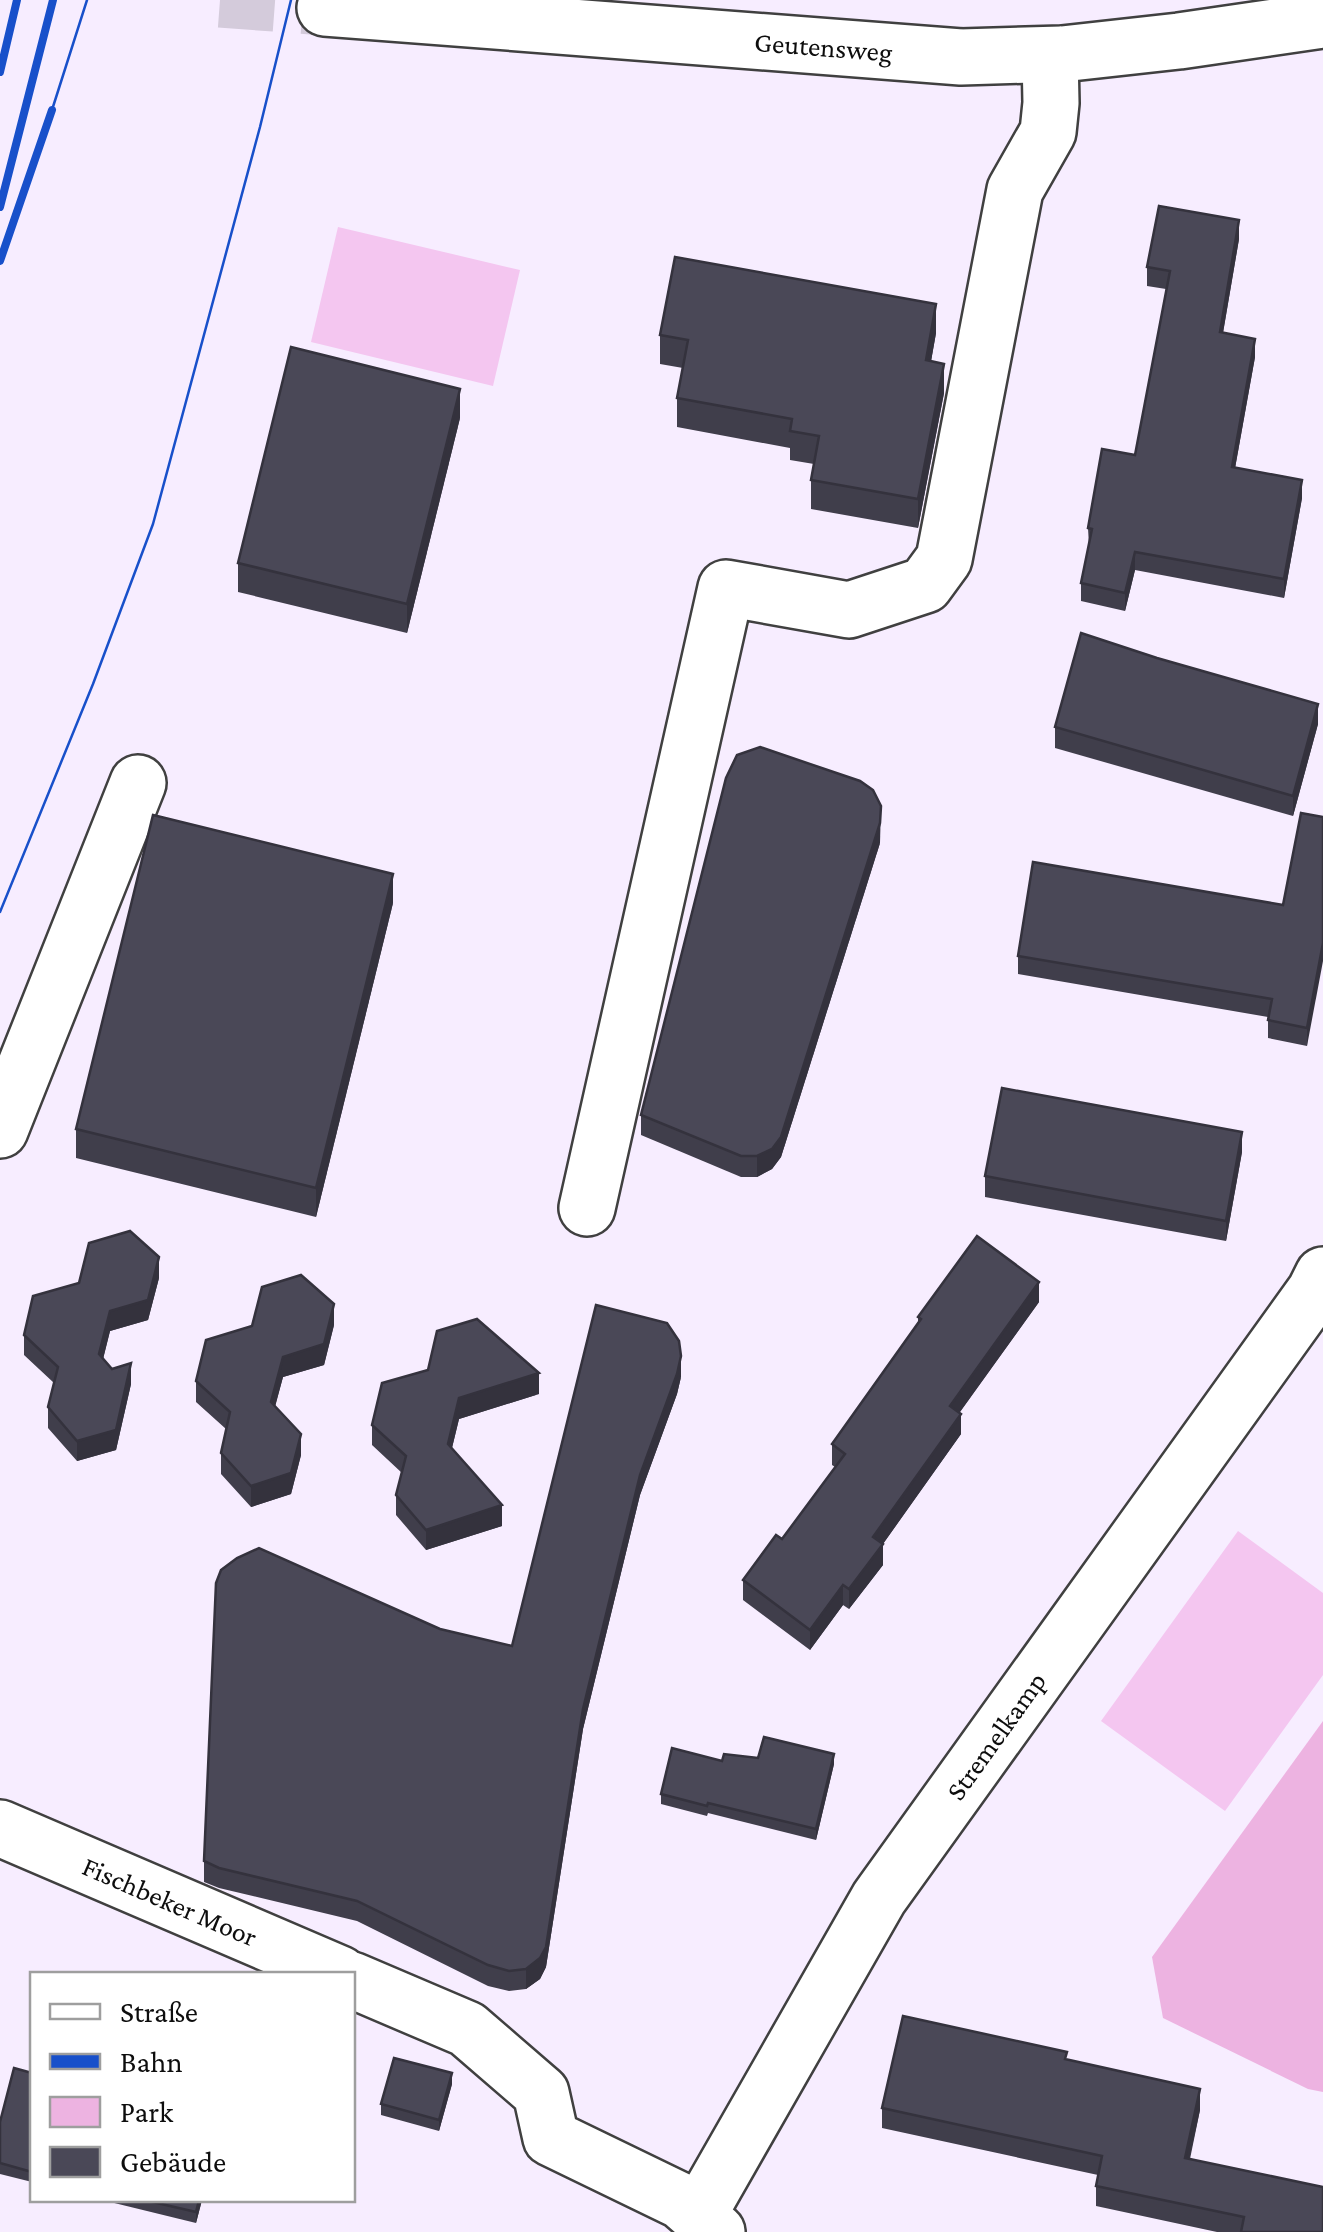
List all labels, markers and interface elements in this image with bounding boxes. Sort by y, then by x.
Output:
street label: Geutensweg [753,26,894,68]
street label: Stremelkamp [940,1666,1052,1806]
street label: Fischbeker Moor [78,1850,262,1953]
legend [30,1972,355,2202]
text: Straße [120,1995,198,2028]
text: Bahn [120,2045,183,2078]
text: Park [120,2095,174,2128]
text: Gebäude [120,2145,226,2178]

